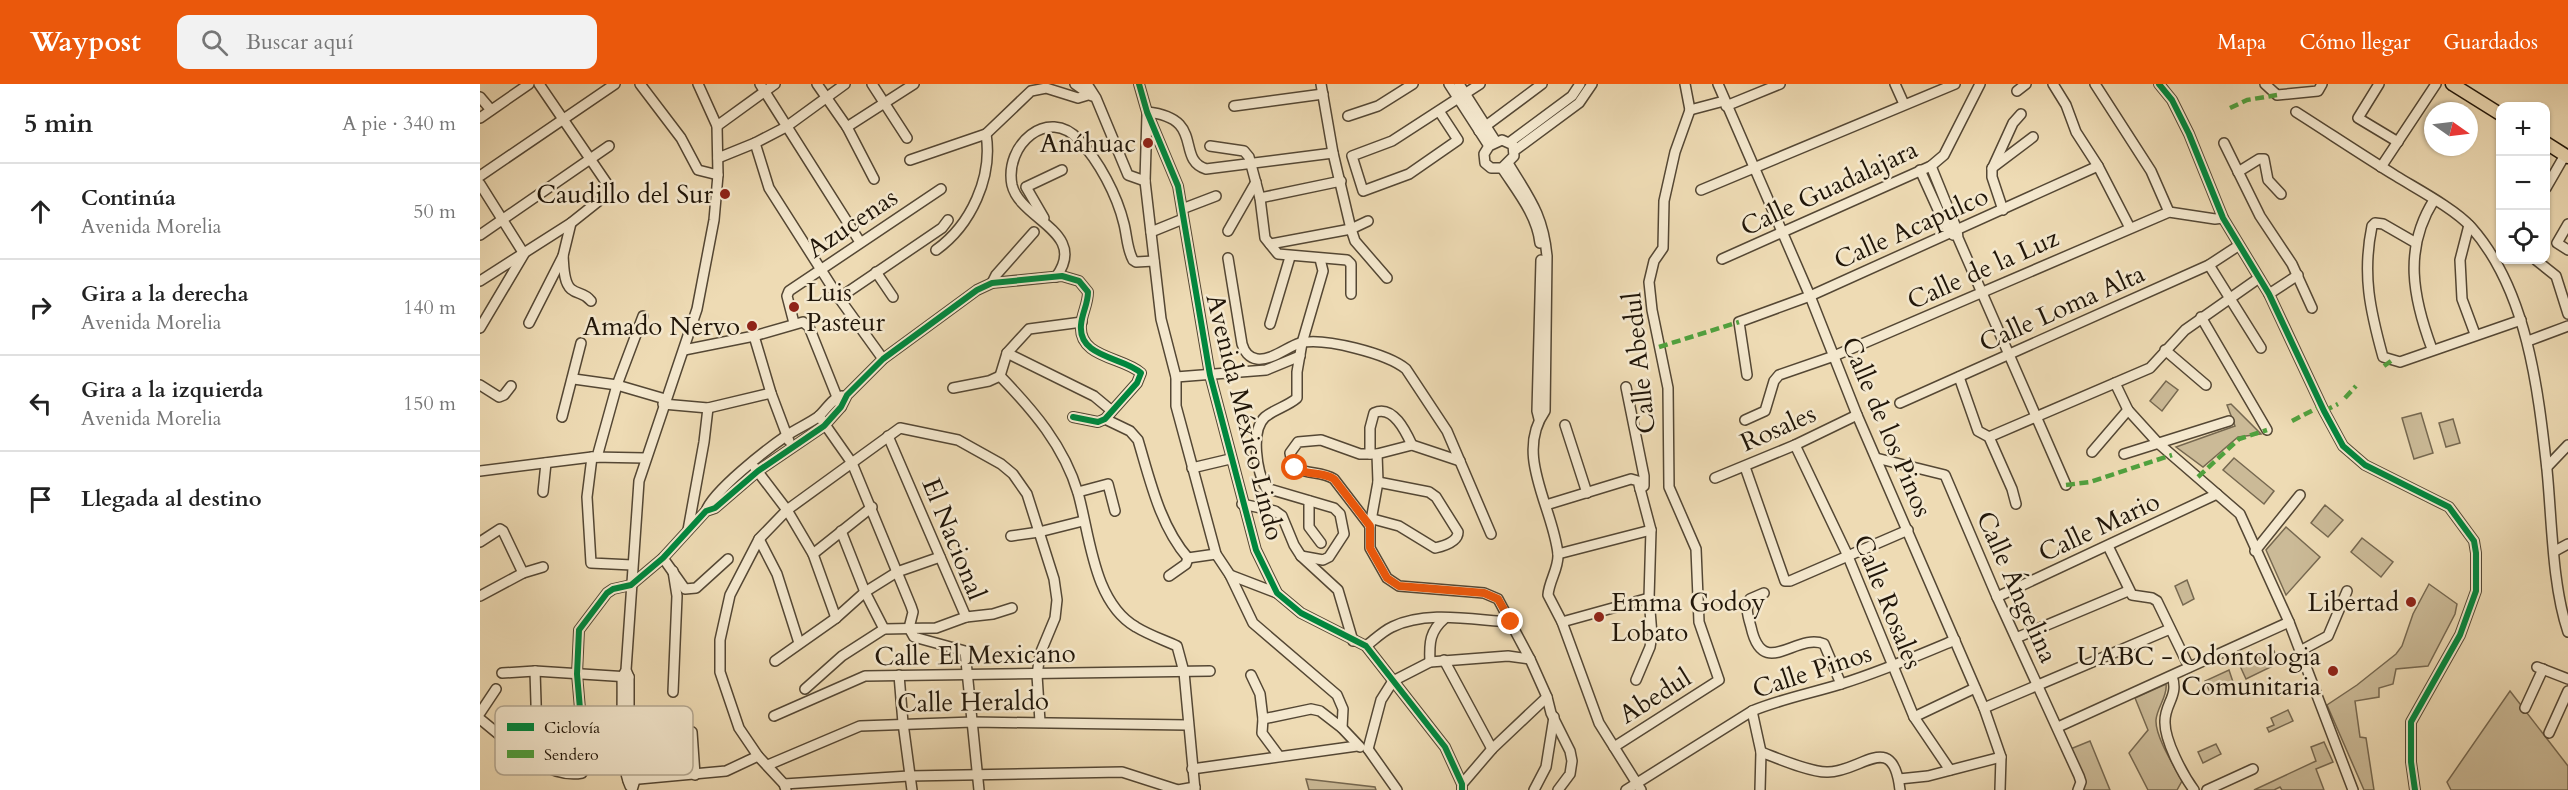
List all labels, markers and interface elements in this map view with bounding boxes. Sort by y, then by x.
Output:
search box [177,15,597,69]
text: Waypost [30,23,141,61]
icon: search [198,26,231,59]
text: Buscar aquí [246,27,353,57]
text: Mapa [2217,28,2266,57]
text: Cómo llegar [2299,28,2410,57]
text: Guardados [2443,28,2538,57]
north arrow [2424,102,2478,156]
map controls [2496,102,2550,264]
button: + [2496,102,2550,156]
text: 5 min [24,106,93,141]
text: A pie · 340 m [342,110,456,137]
place label: Anáhuac [1040,126,1136,161]
street label: Calle Guadalajara [1735,132,1923,244]
marker: Anáhuac [1141,136,1155,150]
button: − [2496,156,2550,210]
place label: Caudillo del Sur [536,177,714,212]
street label: Calle Acapulco [1828,178,1994,278]
street label: Azucenas [800,180,904,266]
text: Continúa [81,183,176,213]
marker: Caudillo del Sur [718,187,732,201]
icon: ahead [24,195,57,228]
text: 50 m [413,198,456,225]
button: locate [2496,210,2550,264]
text: Avenida Morelia [81,213,221,240]
street label: Calle de la Luz [1902,220,2065,318]
street label: Calle Loma Alta [1974,256,2150,360]
place label: Luis Pasteur [806,275,886,340]
text: Gira a la derecha [81,279,249,309]
street label: Avenida México Lindo [1197,290,1293,544]
street label: Calle Abedul [1614,290,1664,436]
icon: right [24,291,57,324]
text: 140 m [403,294,456,321]
marker: Luis Pasteur [787,300,801,314]
text: Avenida Morelia [81,309,221,336]
place label: Amado Nervo [583,309,740,344]
marker: Amado Nervo [745,319,759,333]
street label: Calle de los Pinos [1833,332,1941,522]
text: Gira a la izquierda [81,375,264,405]
icon: left [24,387,57,420]
text: 150 m [403,390,456,417]
street label: Rosales [1735,396,1821,460]
text: Avenida Morelia [81,405,221,432]
route start [1281,454,1307,480]
street label: El Nacional [914,473,995,606]
icon: arrive [24,483,57,516]
text: Llegada al destino [81,484,262,514]
street label: Calle Mario [2033,484,2165,570]
street label: Calle Ángelina [1968,506,2066,668]
street label: Calle Rosales [1845,529,1931,675]
place label: Emma Godoy Lobato [1611,585,1766,650]
place label: Libertad [2307,585,2399,620]
marker: Libertad [2404,595,2418,609]
route end [1497,608,1523,634]
marker: Emma Godoy Lobato [1592,610,1606,624]
street label: Calle Pinos [1748,635,1876,707]
street label: Calle El Mexicano [874,636,1076,674]
place label: UABC - Odontologia Comunitaria [2077,639,2321,704]
street label: Abedul [1612,660,1698,732]
marker: UABC - Odontologia Comunitaria [2326,664,2340,678]
street label: Calle Heraldo [897,683,1049,721]
legend [495,706,693,775]
text: Ciclovía [544,717,600,739]
text: Sendero [544,744,599,766]

